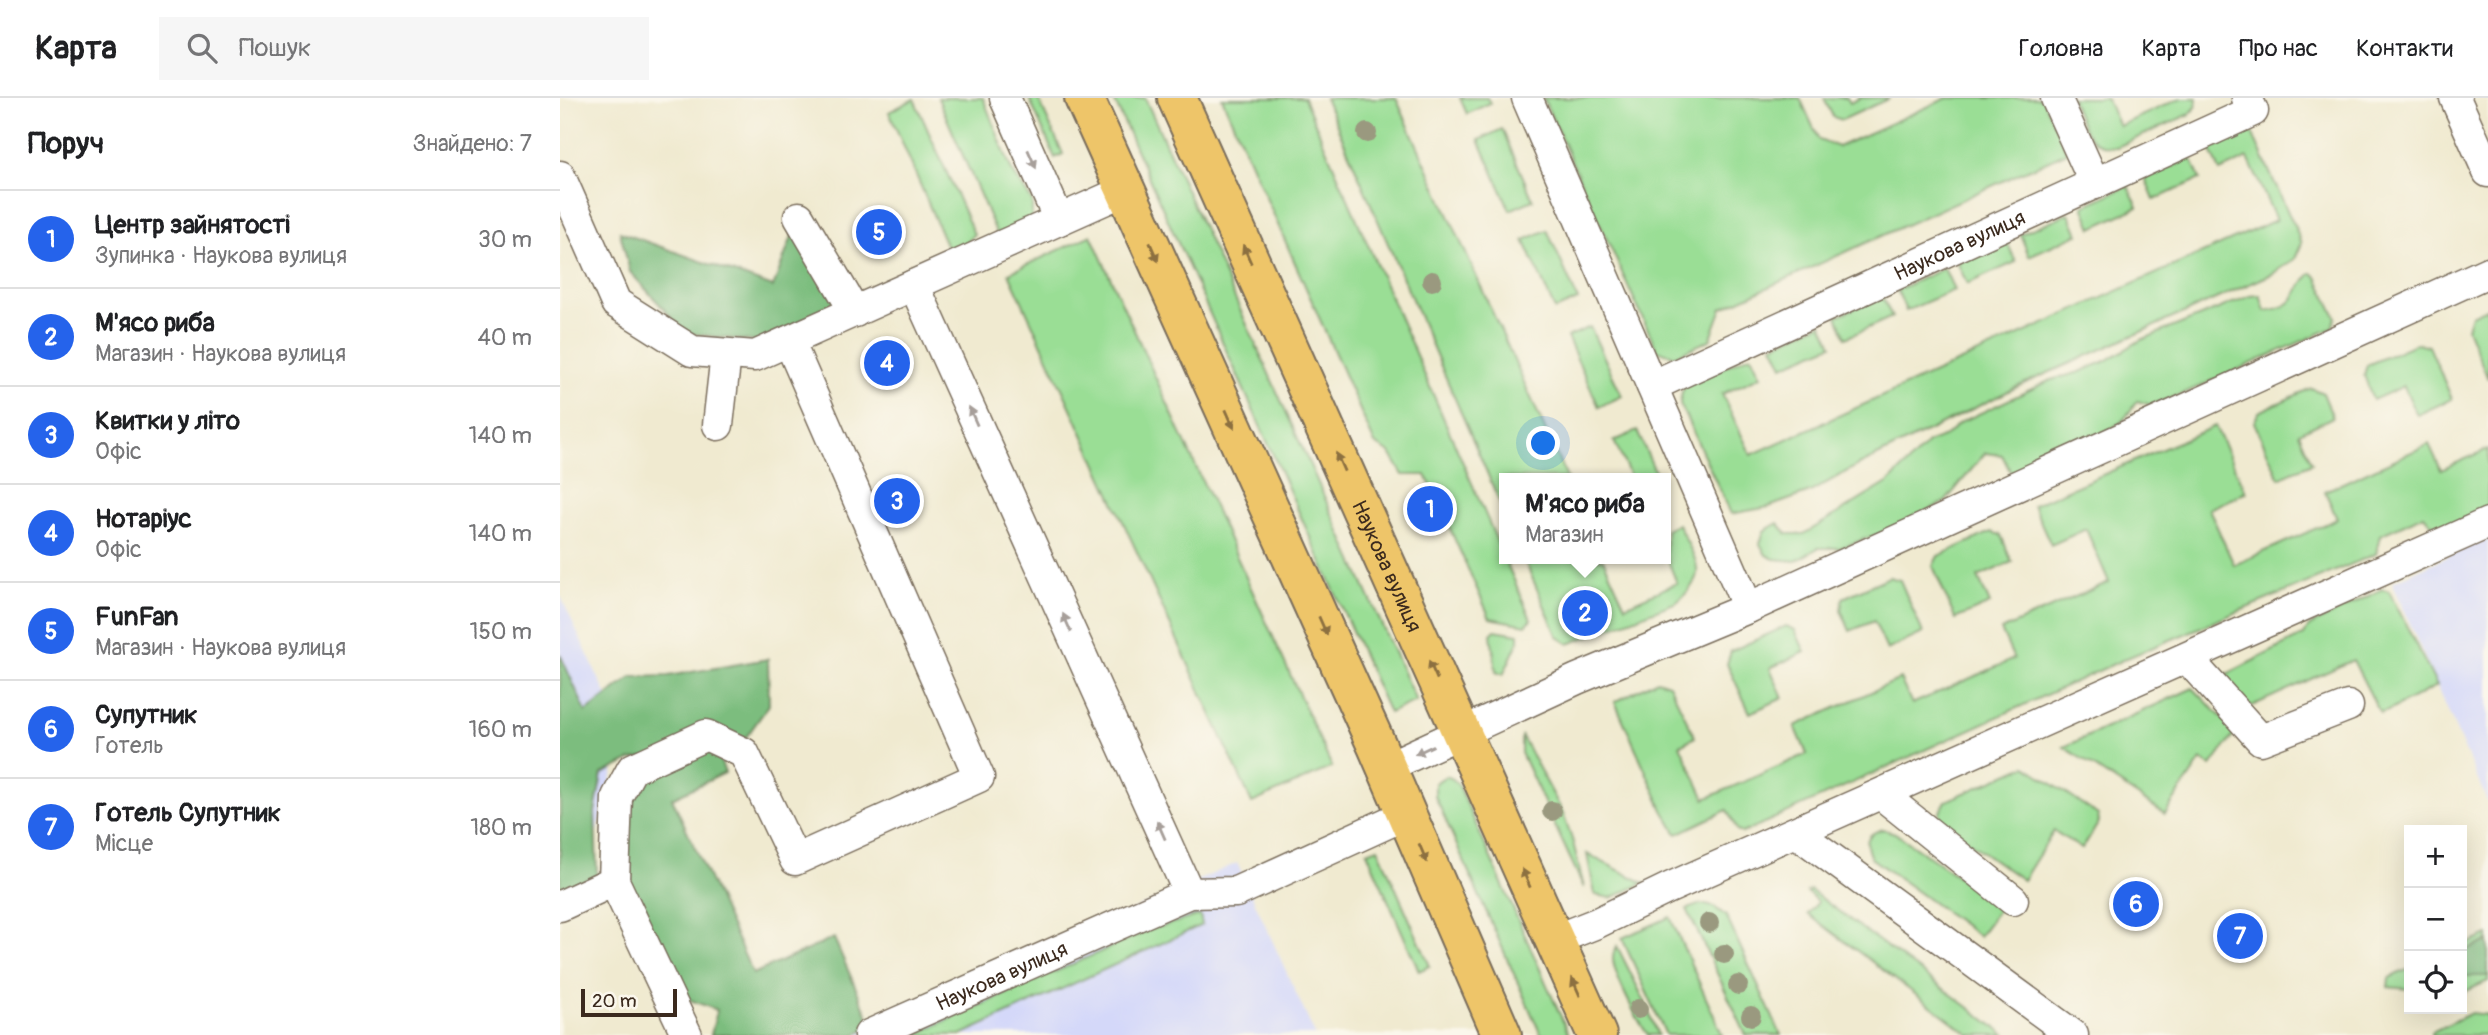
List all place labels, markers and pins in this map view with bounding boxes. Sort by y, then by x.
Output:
pin: 5 [856,206,902,258]
pin: 4 [864,337,910,389]
pin: 3 [874,475,920,527]
pin: 1 [1407,483,1453,535]
pin: 2 [1562,587,1608,639]
pin: 6 [2113,878,2159,930]
pin: 7 [2217,910,2263,962]

